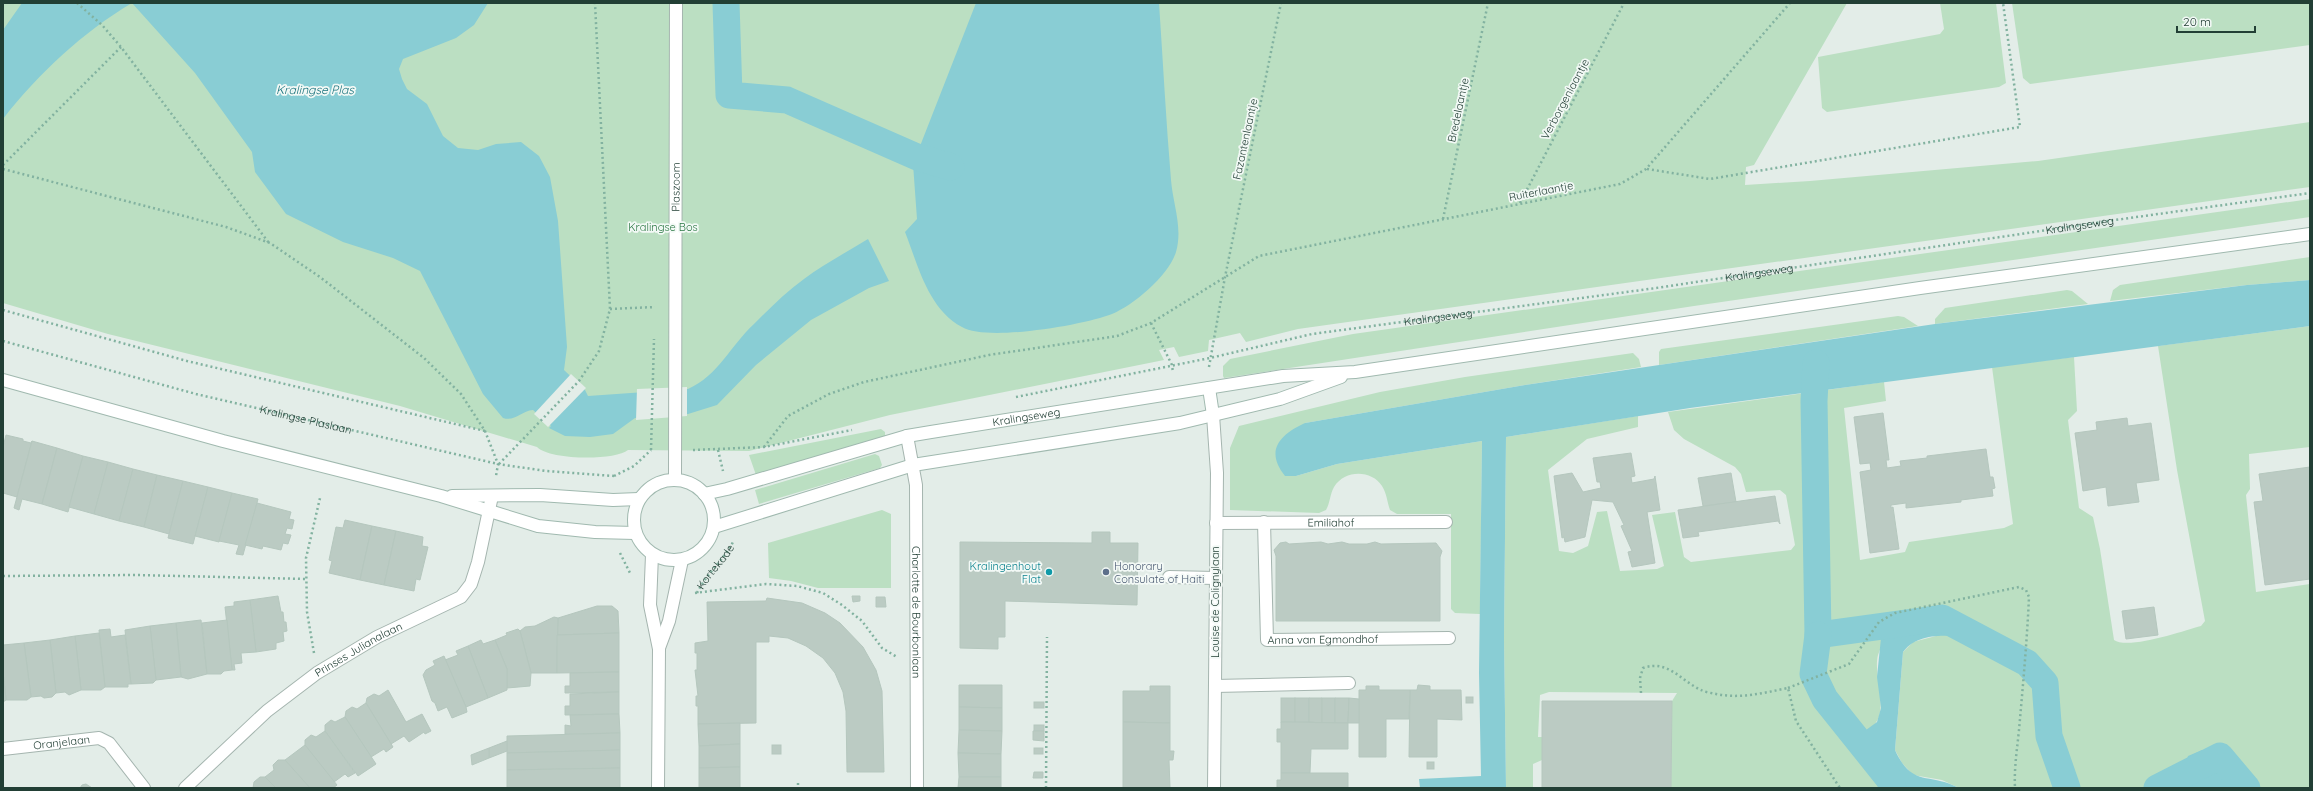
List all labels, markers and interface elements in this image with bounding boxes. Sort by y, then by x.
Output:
scale bar [2177,8,2255,34]
text: 20 m [2183,14,2211,29]
street label: Verborgenlaantje [1538,56,1592,142]
street label: Bredelaantje [1444,77,1472,143]
water label: Kralingse Plas [276,82,355,97]
street label: Fazantenlaantje [1230,97,1260,181]
street label: Plaszoom [669,162,683,212]
street label: Ruiterlaantje [1508,178,1574,204]
street label: Kralingseweg [2045,213,2115,237]
park label: Kralingse Bos [628,220,698,234]
street label: Kralingseweg [1724,261,1794,285]
street label: Kralingseweg [1403,306,1473,329]
street label: Kralingse Plaslaan [259,402,353,437]
street label: Kralingseweg [991,405,1061,429]
street label: Emiliahof [1307,515,1355,530]
street label: Kortekade [693,542,737,592]
street label: Charlotte de Bourbonlaan [909,546,924,678]
street label: Louise de Colignylaan [1208,546,1222,658]
place label: Kralingenhout Flat [970,559,1041,586]
place label: Honorary Consulate of Haiti [1114,559,1204,586]
marker: Kralingenhout Flat [1044,567,1054,577]
marker: Honorary Consulate of Haiti [1101,567,1111,577]
street label: Prinses Julianalaan [312,619,404,680]
street label: Anna van Egmondhof [1267,632,1379,647]
street label: Oranjelaan [32,732,91,752]

